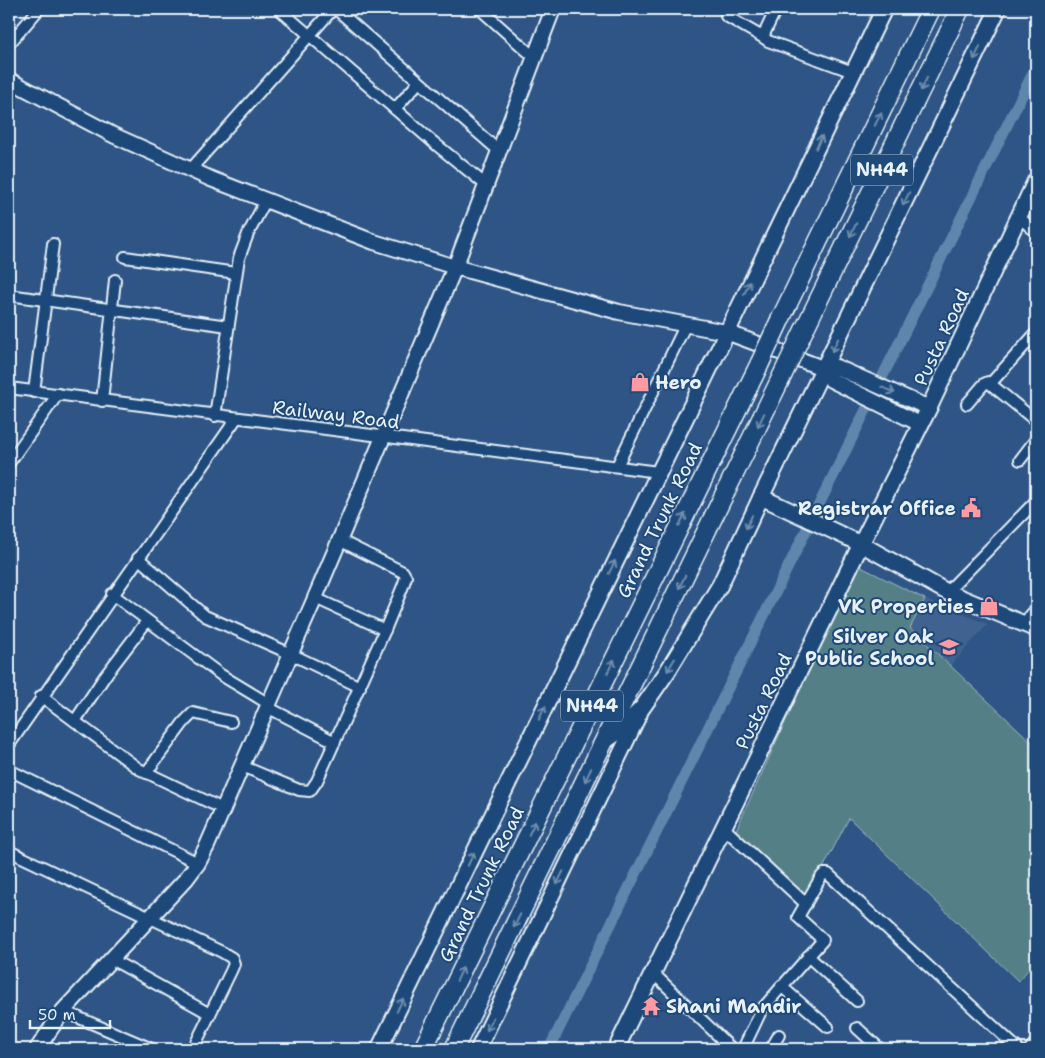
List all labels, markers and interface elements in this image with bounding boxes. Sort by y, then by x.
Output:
one-way arrow [972,45,982,60]
one-way arrow [919,76,928,91]
one-way arrow [873,112,883,127]
one-way arrow [815,135,824,150]
road number: NH44 [851,154,913,186]
one-way arrow [901,191,910,206]
one-way arrow [848,222,857,237]
one-way arrow [743,281,753,296]
street label: Pusta Road [908,285,975,390]
one-way arrow [830,337,839,352]
place label: Hero [655,370,702,395]
shop icon: Hero [629,371,651,393]
one-way arrow [880,386,895,396]
street label: Railway Road [271,394,401,435]
one-way arrow [756,412,766,427]
street label: Grand Trunk Road [611,438,708,602]
place label: Registrar Office [798,496,956,521]
public building icon: Registrar Office [960,497,982,519]
one-way arrow [677,513,687,528]
one-way arrow [744,514,753,529]
one-way arrow [607,559,617,574]
one-way arrow [677,574,687,589]
place label: VK Properties [838,594,974,619]
shop icon: VK Properties [978,595,1000,617]
place label: Silver Oak Public School [805,624,934,671]
school or university icon: Silver Oak Public School [938,636,960,658]
street label: Pusta Road [729,649,798,754]
one-way arrow [666,657,676,671]
one-way arrow [606,659,616,674]
road number: NH44 [561,690,623,721]
one-way arrow [537,706,547,721]
one-way arrow [583,767,592,782]
street label: Grand Trunk Road [433,802,530,966]
one-way arrow [528,821,537,836]
one-way arrow [467,852,476,867]
one-way arrow [555,870,565,885]
one-way arrow [512,913,521,928]
one-way arrow [456,967,465,982]
place label: Shani Mandir [666,994,801,1019]
temple icon: Shani Mandir [640,995,662,1017]
scale bar [30,998,110,1030]
one-way arrow [396,998,405,1013]
text: 50 m [38,1005,76,1025]
one-way arrow [485,1017,495,1032]

